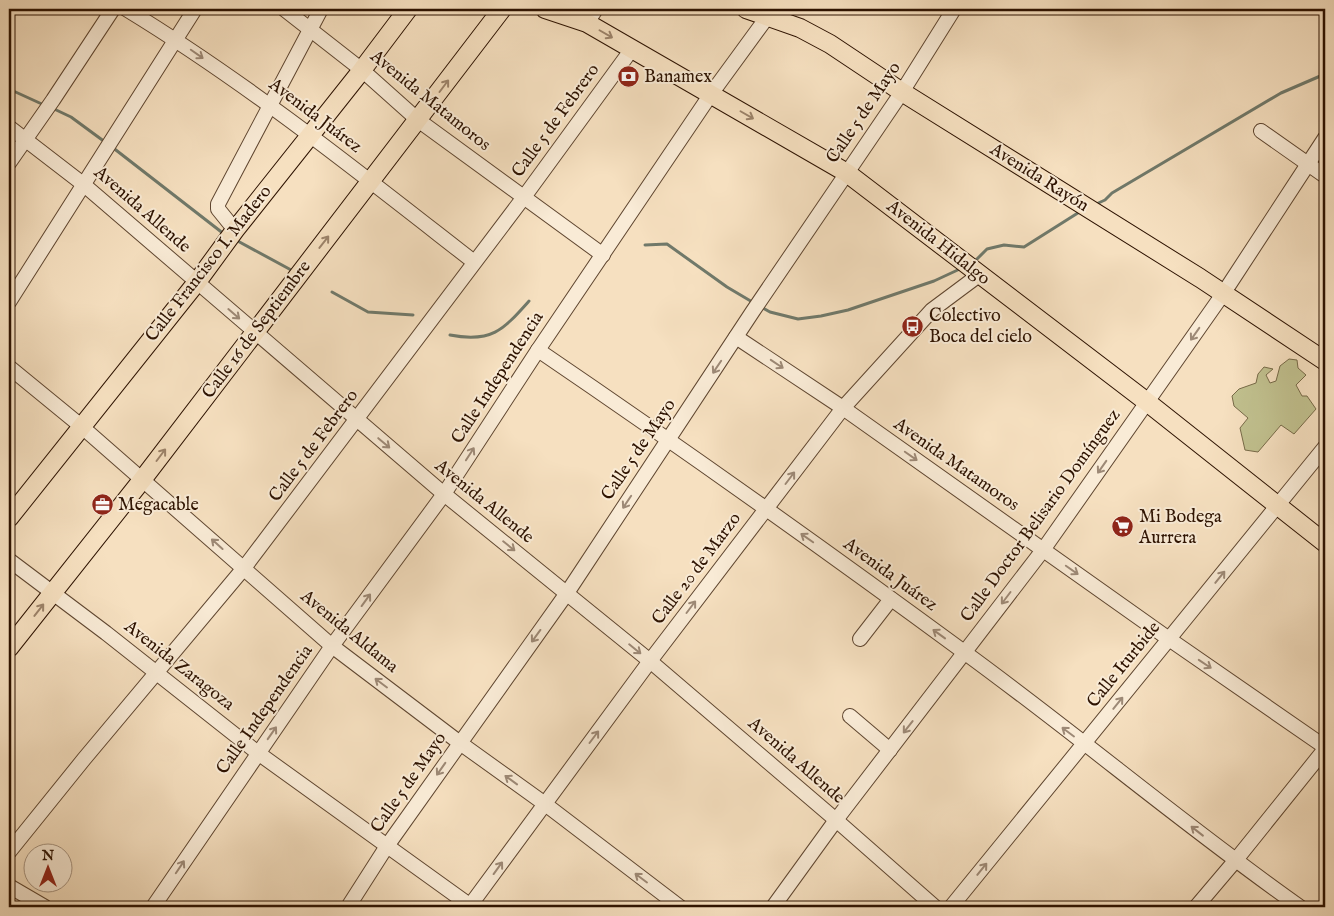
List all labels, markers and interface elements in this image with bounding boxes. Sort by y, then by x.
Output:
one-way arrow [598,30,613,40]
street label: Avenida Matamoros [364,45,495,157]
one-way arrow [189,49,203,59]
street label: Calle 5 de Mayo [822,58,907,168]
street label: Calle 5 de Febrero [507,59,605,182]
bank icon: Banamex [616,65,640,89]
place label: Banamex [644,66,712,89]
street label: Avenida Juárez [263,73,366,159]
one-way arrow [439,79,449,93]
one-way arrow [739,111,754,121]
street label: Avenida Rayón [984,138,1093,218]
street label: Avenida Allende [88,161,195,258]
street label: Calle Francisco I. Madero [141,181,277,347]
street label: Avenida Hidalgo [881,195,995,291]
one-way arrow [318,236,329,249]
street label: Calle 16 de Septiembre [197,256,317,404]
place label: Colectivo Boca del cielo [929,305,1032,349]
street label: Calle Independencia [447,307,549,449]
one-way arrow [227,308,240,319]
bus stop icon: Colectivo Boca del cielo [901,314,925,338]
one-way arrow [1190,326,1200,340]
one-way arrow [712,359,722,373]
one-way arrow [770,359,784,369]
street label: Calle 5 de Febrero [264,385,364,507]
street label: Calle 5 de Mayo [597,395,682,505]
street label: Calle Doctor Belisario Domínguez [956,405,1126,627]
street label: Avenida Matamoros [888,412,1023,517]
one-way arrow [377,437,390,448]
one-way arrow [466,447,476,461]
one-way arrow [156,449,167,462]
one-way arrow [904,451,918,461]
street label: Avenida Allende [429,454,538,549]
one-way arrow [1097,460,1107,474]
one-way arrow [785,471,795,485]
office icon: Megacable [90,493,114,517]
place label: Megacable [118,494,199,517]
one-way arrow [622,495,632,509]
place label: Mi Bodega Aurrera [1138,506,1222,550]
street label: Calle 20 de Marzo [647,508,747,630]
supermarket icon: Mi Bodega Aurrera [1111,515,1135,539]
one-way arrow [800,533,814,543]
street label: Avenida Juárez [838,533,942,617]
one-way arrow [211,538,224,550]
one-way arrow [502,541,515,552]
one-way arrow [1065,565,1079,575]
one-way arrow [1215,570,1226,583]
street label: Avenida Aldama [294,585,403,679]
one-way arrow [1001,591,1011,605]
one-way arrow [361,593,371,607]
one-way arrow [686,601,697,614]
one-way arrow [33,604,44,617]
street label: Avenida Zaragoza [118,615,239,716]
street label: Calle Iturbide [1082,617,1166,713]
one-way arrow [531,629,541,643]
one-way arrow [932,629,946,639]
street label: Calle Independencia [212,640,318,779]
one-way arrow [628,643,641,654]
one-way arrow [1198,659,1212,669]
one-way arrow [374,678,388,688]
one-way arrow [1112,696,1123,709]
street label: Avenida Allende [742,712,849,809]
one-way arrow [902,720,913,733]
one-way arrow [267,726,277,740]
one-way arrow [1062,726,1075,737]
street label: Calle 5 de Mayo [366,728,452,838]
one-way arrow [589,730,599,744]
one-way arrow [436,762,446,776]
one-way arrow [505,775,519,785]
one-way arrow [1190,826,1203,837]
north arrow [22,844,72,894]
text: N [41,847,54,865]
one-way arrow [175,860,185,874]
one-way arrow [493,861,503,875]
one-way arrow [976,863,987,876]
one-way arrow [635,872,648,883]

